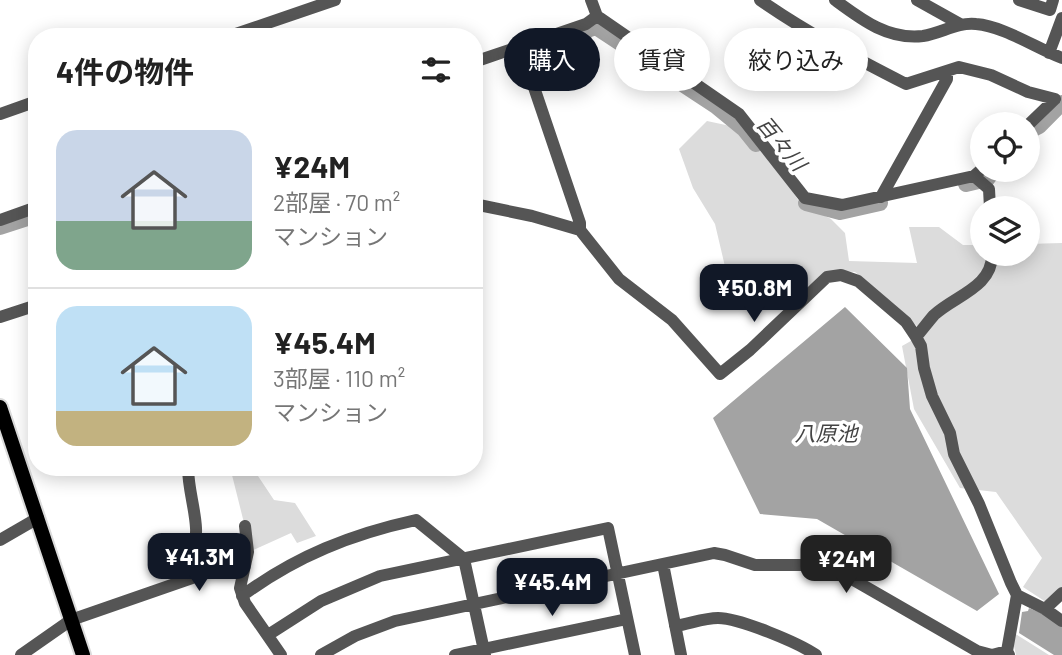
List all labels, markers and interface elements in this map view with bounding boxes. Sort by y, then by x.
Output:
chip: 購入 [504,28,600,91]
chip: 賃貸 [614,28,710,91]
chip: 絞り込み [724,28,868,91]
icon: filters [417,51,455,89]
text: 4件の物件 [56,53,194,89]
water label: 百々川 [752,111,813,177]
map controls [970,112,1040,266]
button: locate [970,112,1040,182]
text: ¥24M [273,148,350,184]
icon: home [112,158,196,242]
text: 2部屋 · 70 m² [273,188,400,216]
button: layers [970,196,1040,266]
text: マンション [273,222,388,250]
pin: ¥50.8M [697,264,811,324]
text: ¥50.8M [716,273,792,301]
text: ¥45.4M [273,324,376,360]
icon: home [112,334,196,418]
text: 3部屋 · 110 m² [273,364,405,392]
text: マンション [273,398,388,426]
water label: 八原池 [795,420,859,445]
pin: ¥41.3M [142,534,256,593]
pin: ¥24M [805,536,887,595]
text: ¥41.3M [164,542,234,570]
text: ¥24M [816,544,876,572]
pin: ¥45.4M [495,558,609,618]
text: ¥45.4M [513,567,591,595]

